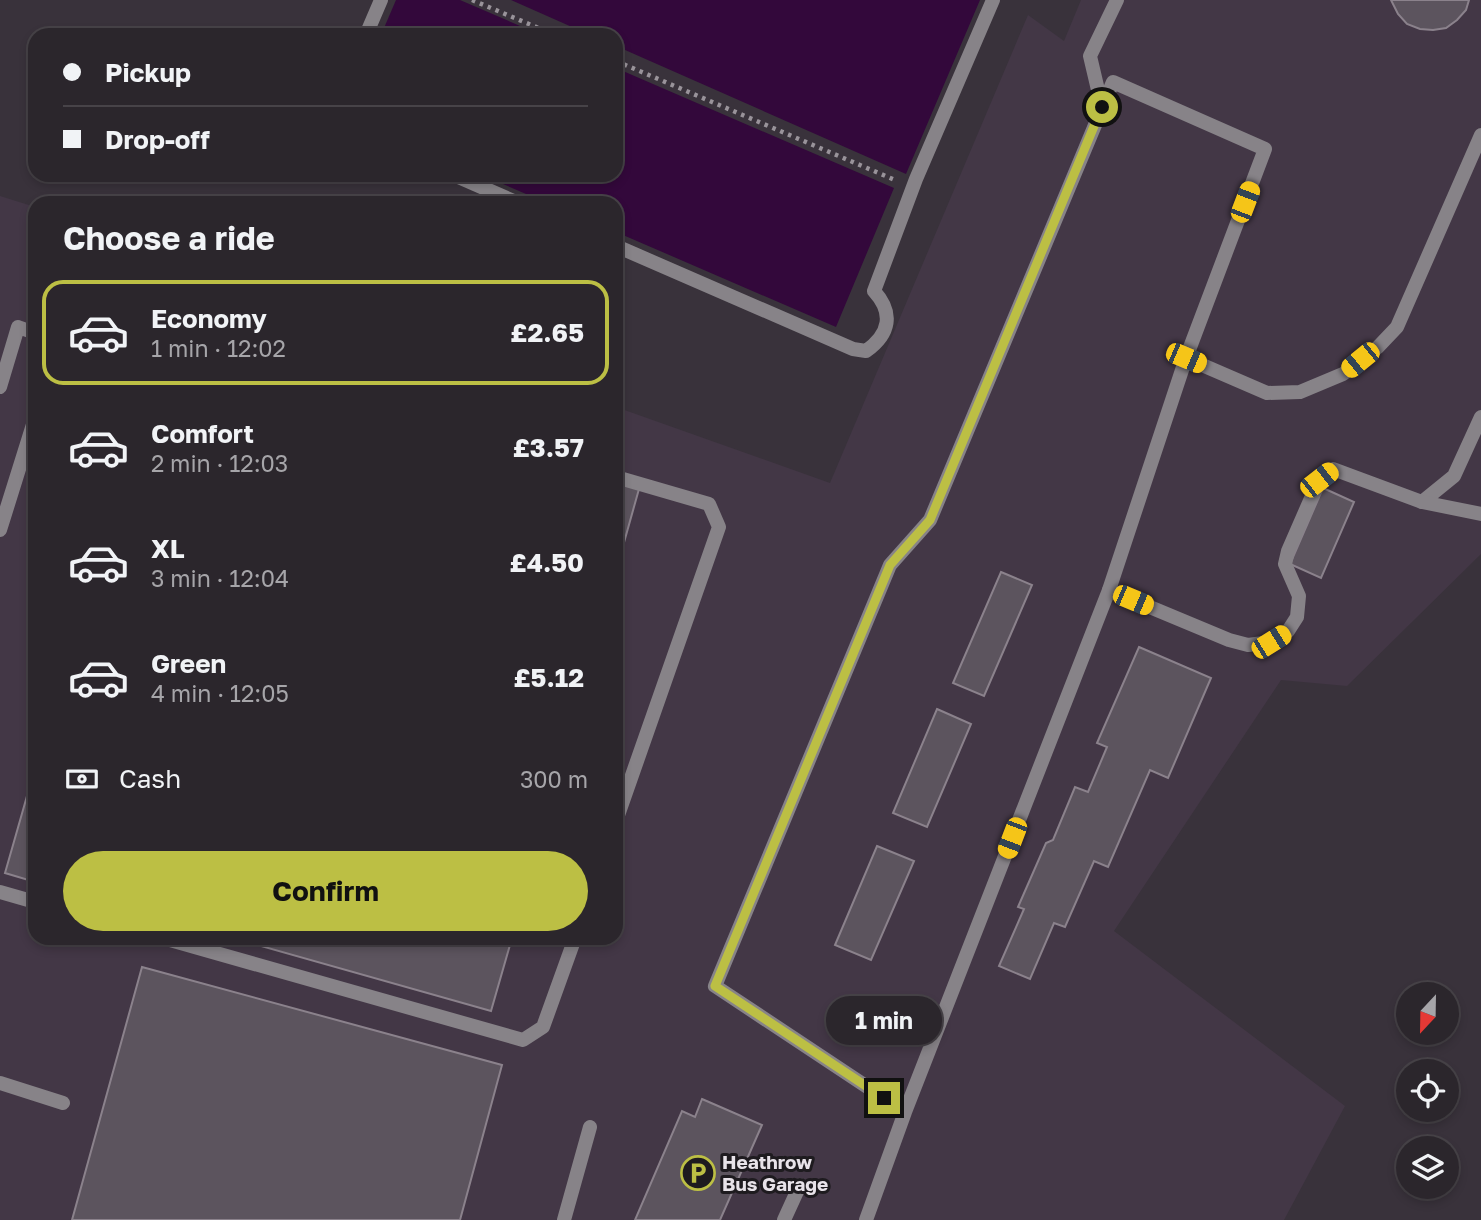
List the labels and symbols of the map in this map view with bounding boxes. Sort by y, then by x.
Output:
route start [1086,91,1118,123]
car [1228,179,1263,225]
car [1338,339,1383,381]
car [1163,340,1210,376]
car [1296,459,1343,501]
car [1110,582,1157,618]
car [1248,622,1295,662]
car [995,815,1030,861]
north arrow [1396,982,1460,1045]
callout: 1 min [826,996,942,1046]
route end [868,1082,900,1114]
place label: Heathrow Bus Garage [722,1150,828,1195]
parking icon: Heathrow Bus Garage [679,1154,717,1192]

